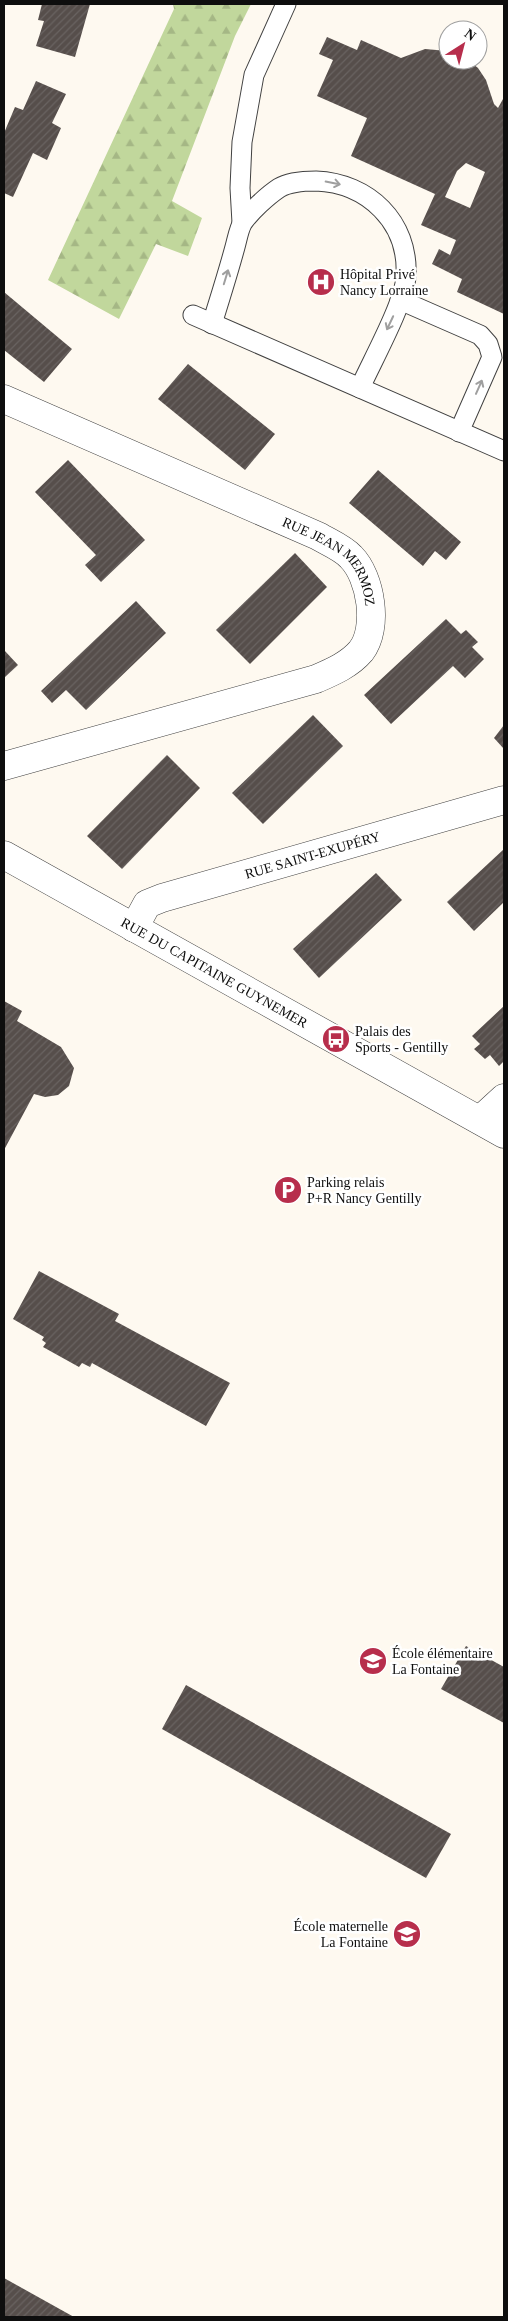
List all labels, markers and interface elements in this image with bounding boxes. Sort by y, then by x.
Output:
north arrow [438,20,488,70]
text: N [462,26,479,44]
one-way arrow [325,179,341,188]
hospital icon: Hôpital Privé Nancy Lorraine [306,267,336,297]
place label: Hôpital Privé Nancy Lorraine [340,267,428,298]
one-way arrow [222,269,232,285]
one-way arrow [384,315,394,330]
one-way arrow [474,380,484,395]
street label: RUE JEAN MERMOZ [280,514,378,607]
street label: RUE SAINT-EXUPÉRY [243,829,382,882]
street label: RUE DU CAPITAINE GUYNEMER [118,915,311,1031]
bus stop icon: Palais des Sports - Gentilly [321,1024,351,1054]
place label: Palais des Sports - Gentilly [355,1024,448,1055]
parking icon: Parking relais P+R Nancy Gentilly [273,1175,303,1205]
place label: Parking relais P+R Nancy Gentilly [307,1175,421,1206]
place label: École élémentaire La Fontaine [392,1645,493,1677]
school or university icon: École élémentaire La Fontaine [358,1646,388,1676]
place label: École maternelle La Fontaine [294,1918,388,1950]
school or university icon: École maternelle La Fontaine [392,1919,422,1949]

